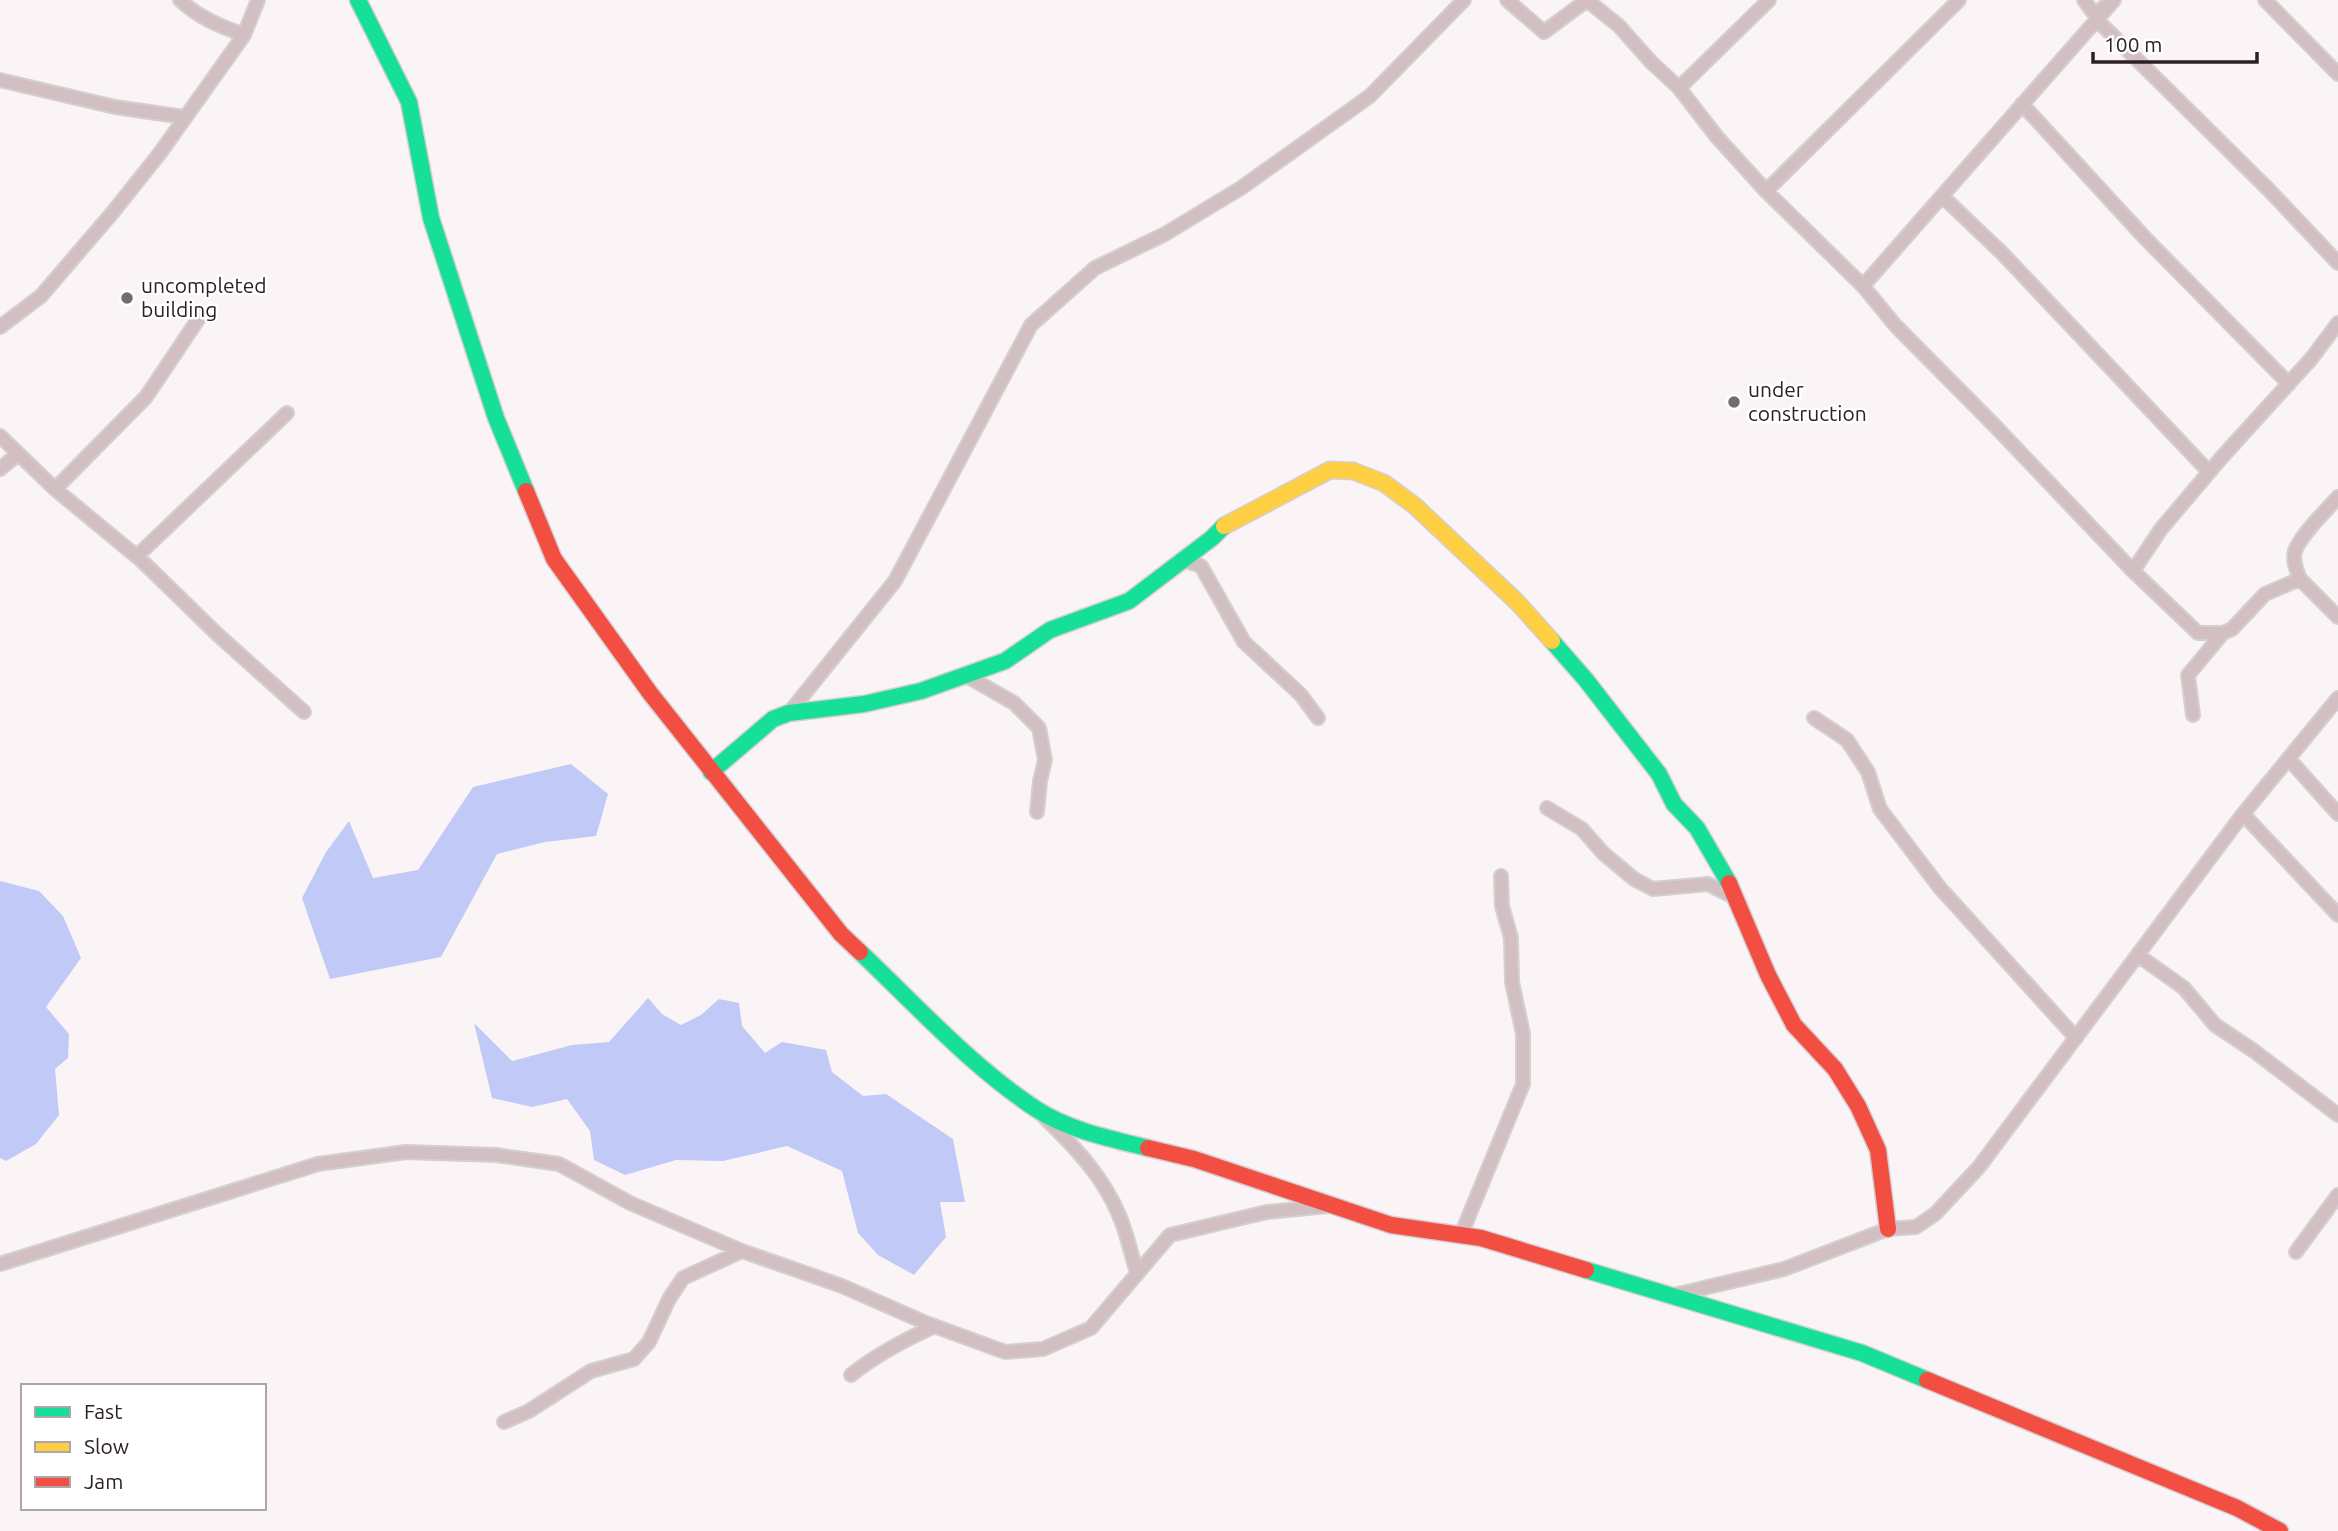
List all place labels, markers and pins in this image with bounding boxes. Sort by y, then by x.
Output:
place label: uncompleted building [141,273,267,321]
marker: uncompleted building [119,290,135,306]
place label: under construction [1748,377,1867,425]
marker: under construction [1726,394,1742,410]

